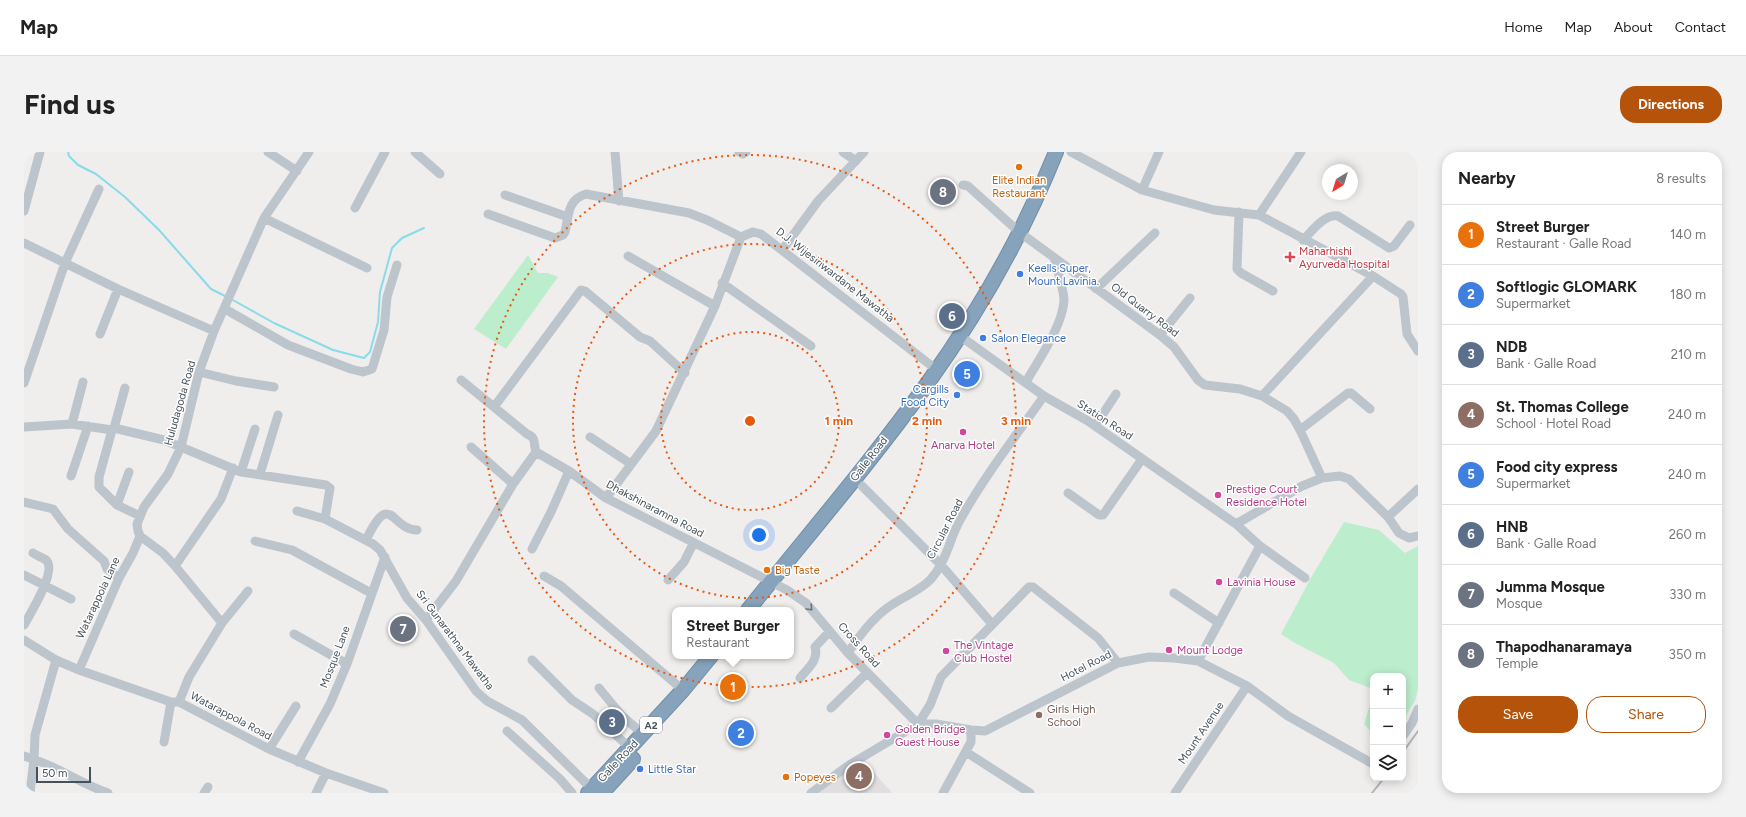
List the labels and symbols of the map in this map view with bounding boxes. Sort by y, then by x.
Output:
marker: Elite Indian Restaurant [1014,162,1024,172]
north arrow [1322,164,1358,200]
place label: Elite Indian Restaurant [992,174,1046,200]
pin: 8 [930,177,956,207]
street label: D.J. Wijesiriwardane Mawatha [773,225,897,325]
place label: Maharhishi Ayurveda Hospital [1299,245,1389,271]
marker: Maharhishi Ayurveda Hospital [1284,251,1296,263]
place label: Keells Super, Mount Lavinia. [1028,262,1099,288]
marker: Keells Super, Mount Lavinia. [1015,269,1025,279]
street label: Old Quarry Road [1108,280,1182,340]
pin: 6 [939,301,965,331]
place label: Salon Elegance [991,332,1066,345]
marker: Salon Elegance [978,333,988,343]
street label: Huludagoda Road [162,359,198,447]
pin: 5 [954,359,980,389]
place label: Cargills Food City [901,383,949,409]
marker: Cargills Food City [952,390,962,400]
street label: Station Road [1075,397,1135,443]
centre of rings [743,414,757,428]
text: 1 min [825,414,853,428]
text: 2 min [912,414,942,428]
text: 3 min [1001,414,1031,428]
marker: Anarva Hotel [958,427,968,437]
street label: Galle Road [848,434,890,484]
place label: Anarva Hotel [931,439,995,452]
street label: Dhakshinaramna Road [604,478,706,540]
place label: Prestige Court Residence Hotel [1226,483,1307,509]
marker: Prestige Court Residence Hotel [1213,490,1223,500]
street label: Circular Road [924,497,966,561]
your location [749,525,769,545]
street label: Watarappola Lane [73,555,123,641]
place label: Big Taste [775,564,820,577]
marker: Big Taste [762,565,772,575]
place label: Lavinia House [1227,576,1295,589]
marker: Lavinia House [1214,577,1224,587]
street label: Sri Gunarathna Mawatha [413,588,497,692]
one-way arrow [805,603,812,610]
pin: 7 [390,614,416,644]
street label: Cross Road [835,620,883,670]
street label: Mosque Lane [317,624,353,690]
place label: The Vintage Club Hostel [954,639,1013,665]
place label: Mount Lodge [1177,644,1243,657]
marker: Mount Lodge [1164,645,1174,655]
marker: The Vintage Club Hostel [941,646,951,656]
street label: Hotel Road [1058,648,1114,684]
pin: 1 [720,672,746,702]
street label: Watarappola Road [188,689,274,743]
street label: Mount Avenue [1175,700,1227,766]
place label: Girls High School [1047,703,1095,729]
pin: 3 [599,707,625,737]
marker: Girls High School [1034,710,1044,720]
road number: A2 [640,717,662,733]
pin: 2 [728,718,754,748]
place label: Golden Bridge Guest House [895,723,965,749]
marker: Golden Bridge Guest House [882,730,892,740]
street label: Galle Road [595,737,641,785]
pin: 4 [846,761,872,791]
place label: Little Star [648,763,696,776]
marker: Little Star [635,764,645,774]
scale bar [36,765,91,784]
place label: Popeyes [794,771,836,784]
marker: Popeyes [781,772,791,782]

